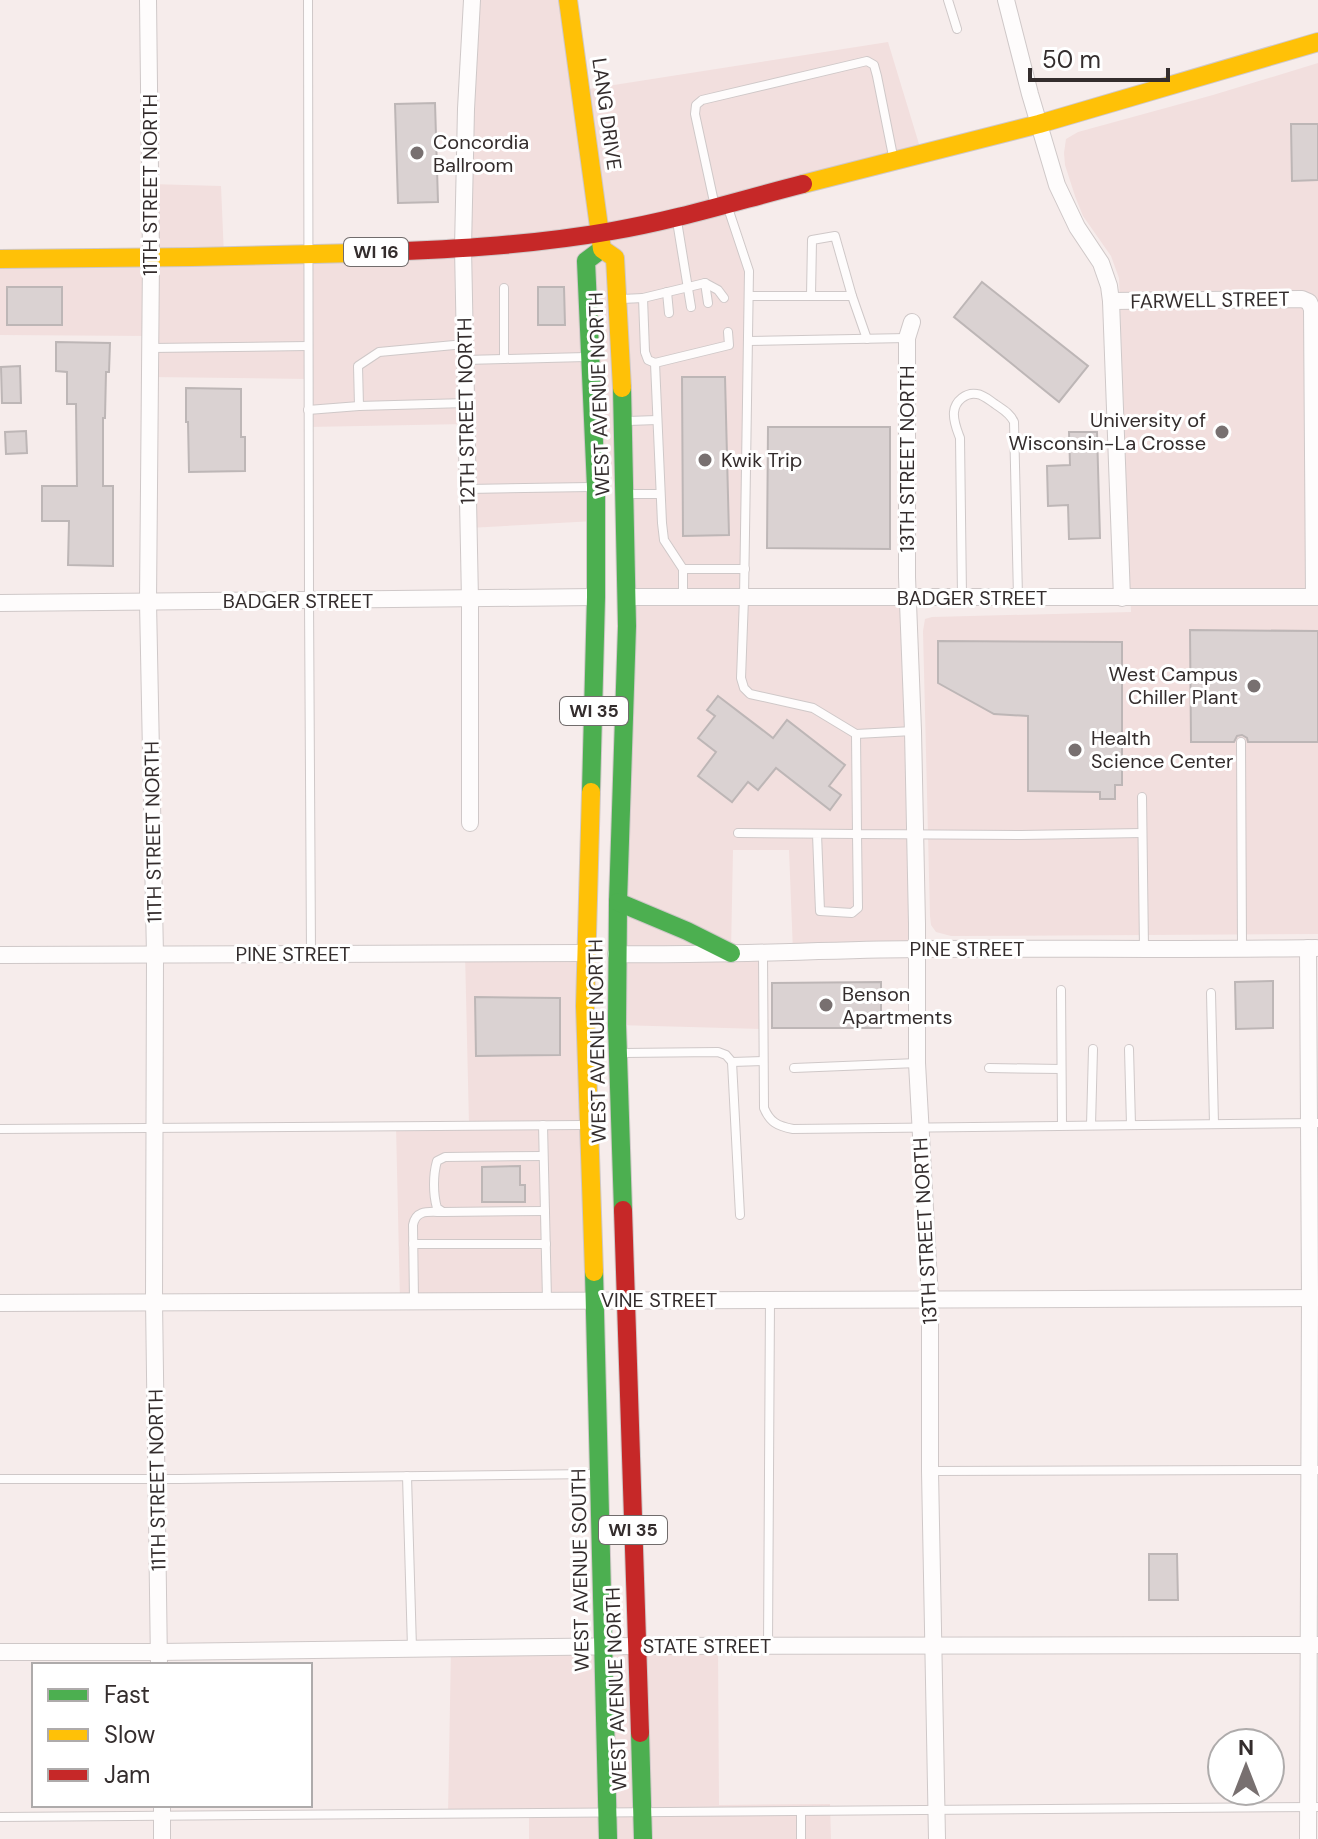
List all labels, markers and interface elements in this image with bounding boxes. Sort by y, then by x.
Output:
scale bar [1030,32,1168,82]
text: 50 m [1042,44,1101,75]
street label: LANG DRIVE [586,56,628,172]
street label: 11TH STREET NORTH [137,94,163,276]
place label: Concordia Ballroom [433,129,529,178]
marker: Concordia Ballroom [408,144,426,162]
road number: WI 16 [344,238,408,266]
street label: FARWELL STREET [1130,286,1290,314]
street label: WEST AVENUE NORTH [582,292,616,496]
street label: 12TH STREET NORTH [451,317,481,505]
street label: 13TH STREET NORTH [894,365,920,553]
place label: University of Wisconsin-La Crosse [1008,407,1206,456]
marker: University of Wisconsin-La Crosse [1213,423,1231,441]
place label: Kwik Trip [721,447,802,473]
marker: Kwik Trip [696,451,714,469]
street label: BADGER STREET [897,585,1047,611]
street label: BADGER STREET [223,588,373,614]
place label: West Campus Chiller Plant [1108,661,1238,710]
marker: West Campus Chiller Plant [1245,677,1263,695]
road number: WI 35 [560,697,628,725]
place label: Health Science Center [1091,725,1233,774]
street label: 11TH STREET NORTH [138,741,168,923]
marker: Health Science Center [1066,741,1084,759]
street label: PINE STREET [910,936,1024,962]
street label: WEST AVENUE NORTH [582,939,612,1143]
street label: PINE STREET [236,941,350,967]
place label: Benson Apartments [842,981,952,1030]
marker: Benson Apartments [817,996,835,1014]
street label: 13TH STREET NORTH [907,1137,943,1325]
street label: VINE STREET [601,1287,717,1313]
street label: 11TH STREET NORTH [142,1389,172,1571]
street label: WEST AVENUE SOUTH [565,1468,595,1672]
road number: WI 35 [599,1516,667,1544]
street label: WEST AVENUE NORTH [599,1587,633,1791]
street label: STATE STREET [643,1633,771,1659]
legend [32,1663,312,1807]
text: Fast [104,1679,150,1710]
text: Slow [104,1719,155,1750]
north arrow [1206,1727,1286,1807]
text: N [1238,1733,1254,1762]
text: Jam [104,1759,150,1790]

